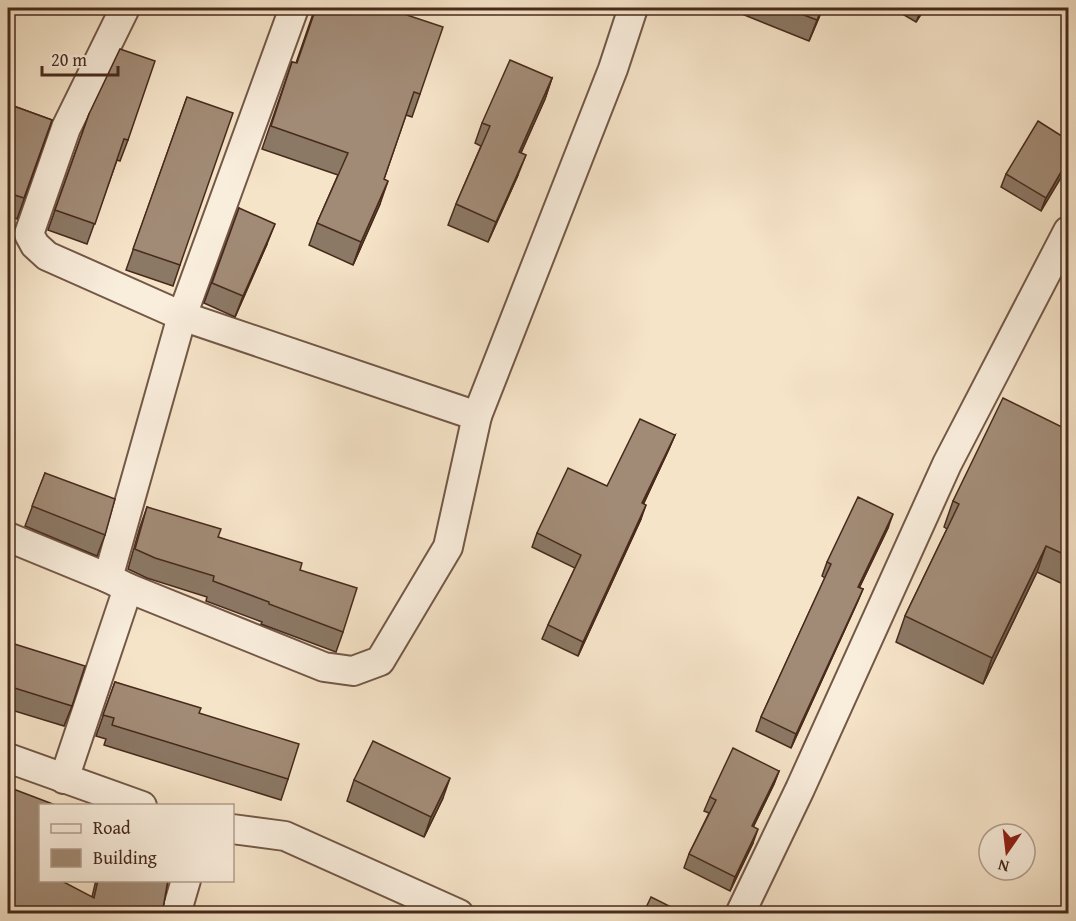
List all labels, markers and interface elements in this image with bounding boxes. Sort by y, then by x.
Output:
scale bar [42,39,118,77]
text: 20 m [51,46,87,73]
legend [39,804,234,882]
text: Road [93,814,131,841]
north arrow [977,822,1037,882]
text: Building [93,844,157,871]
text: N [995,854,1011,879]

